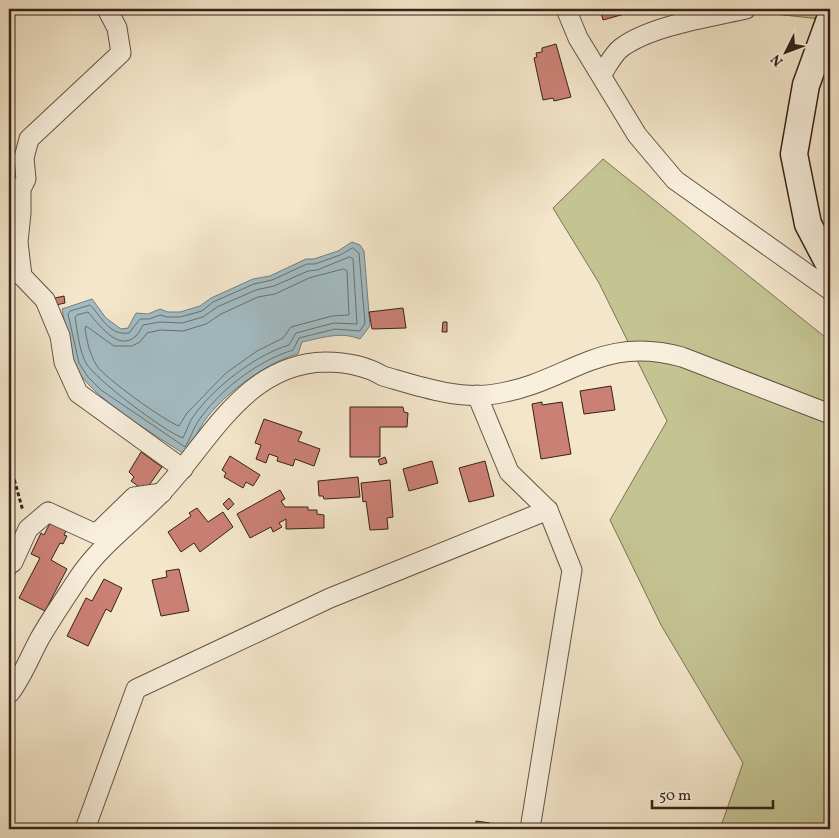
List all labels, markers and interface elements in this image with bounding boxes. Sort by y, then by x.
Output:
north arrow [762,28,812,78]
text: N [767,50,788,70]
scale bar [652,778,773,810]
text: 50 m [659,786,691,807]

